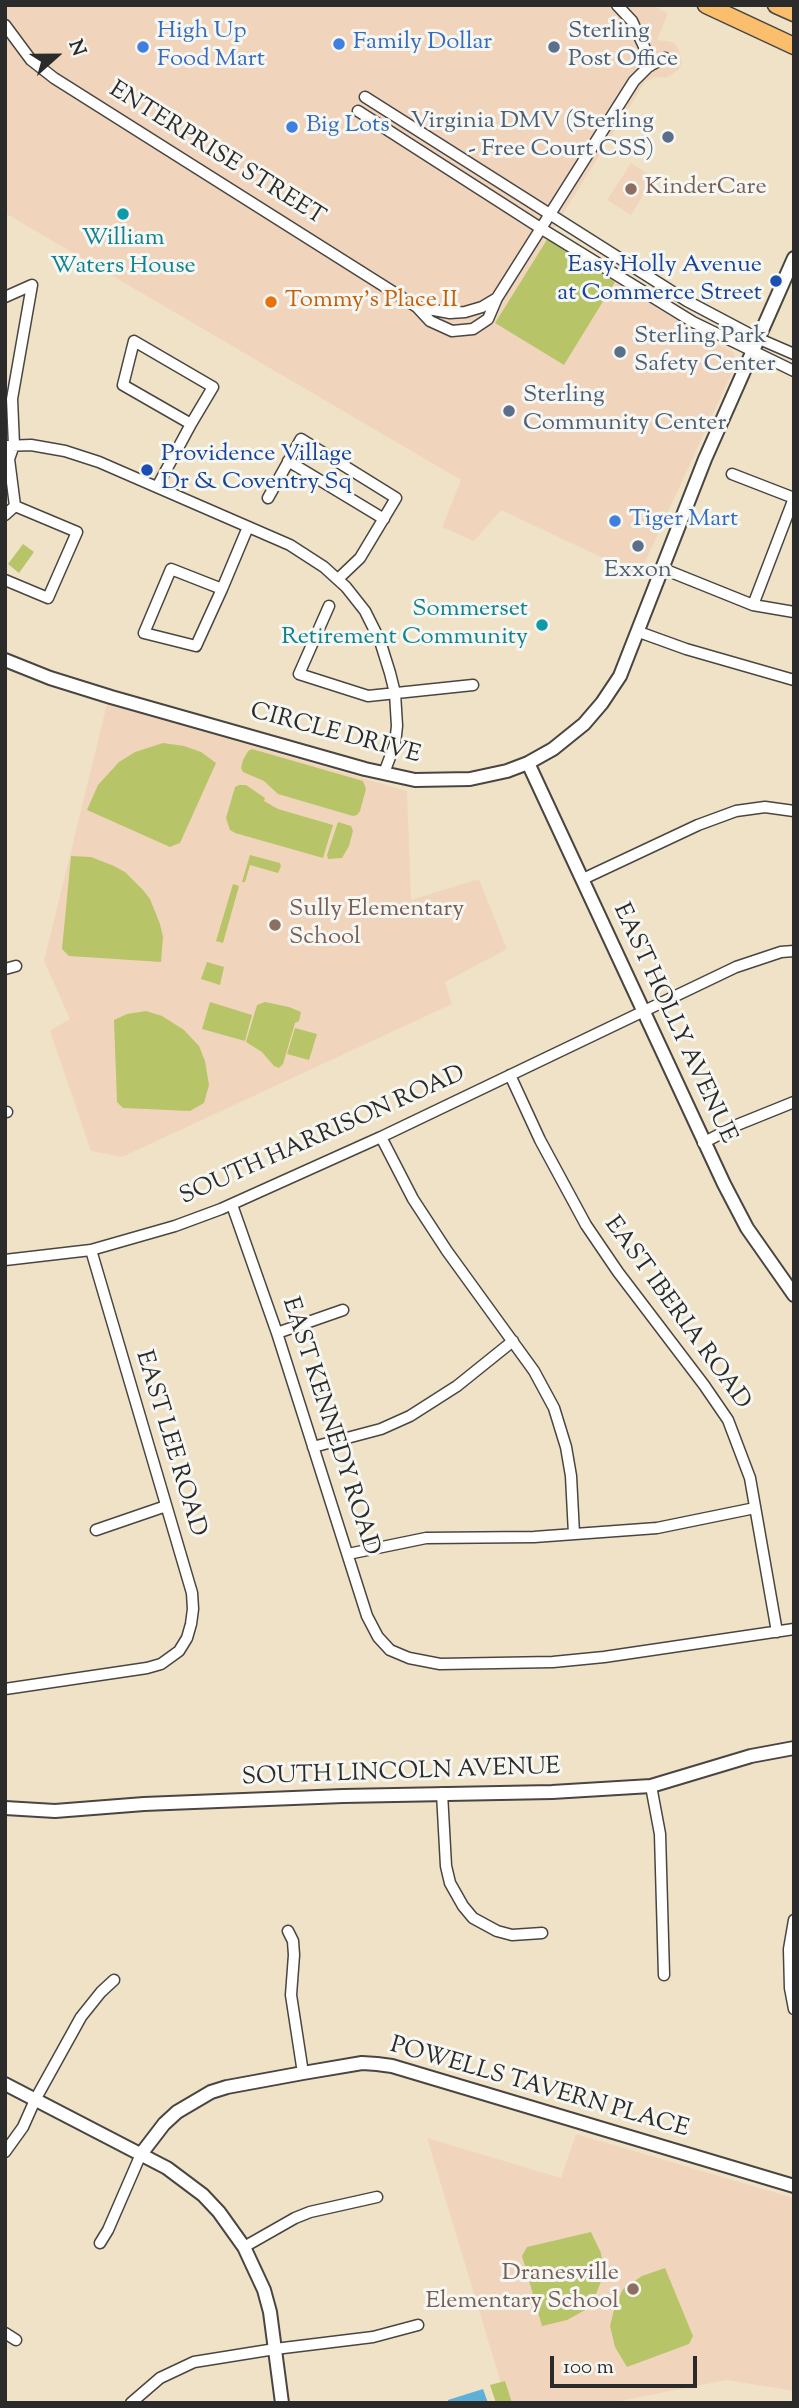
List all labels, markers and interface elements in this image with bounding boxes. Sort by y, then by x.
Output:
place label: High Up Food Mart [157,19,265,75]
place label: Sterling Post Office [568,19,678,75]
north arrow [21,21,91,91]
place label: Family Dollar [353,30,492,58]
text: N [61,36,91,60]
marker: Family Dollar [331,36,347,52]
marker: High Up Food Mart [135,39,151,55]
marker: Sterling Post Office [546,39,562,55]
street label: ENTERPRISE STREET [103,77,329,233]
place label: Virginia DMV (Sterling - Free Court CSS) [411,109,654,165]
place label: Big Lots [306,113,390,141]
marker: Big Lots [284,119,300,135]
marker: Virginia DMV (Sterling - Free Court CSS) [660,129,676,145]
place label: KinderCare [645,175,767,203]
marker: KinderCare [623,181,639,197]
marker: William Waters House [115,206,131,222]
place label: William Waters House [50,226,196,282]
place label: Easy Holly Avenue at Commerce Street [557,253,762,309]
marker: Easy Holly Avenue at Commerce Street [768,273,784,289]
place label: Tommy's Place II [285,288,458,316]
marker: Tommy's Place II [263,294,279,310]
place label: Sterling Park Safety Center [634,324,776,380]
marker: Sterling Park Safety Center [612,344,628,360]
place label: Sterling Community Center [523,383,726,439]
marker: Sterling Community Center [501,403,517,419]
place label: Providence Village Dr & Coventry Sq [161,442,352,498]
marker: Providence Village Dr & Coventry Sq [139,462,155,478]
place label: Tiger Mart [629,507,738,535]
marker: Tiger Mart [607,513,623,529]
marker: Exxon [630,538,646,554]
place label: Exxon [604,558,672,586]
place label: Sommerset Retirement Community [281,597,528,653]
marker: Sommerset Retirement Community [534,617,550,633]
street label: CIRCLE DRIVE [247,698,423,772]
place label: Sully Elementary School [289,897,464,953]
street label: EAST HOLLY AVENUE [605,900,741,1148]
marker: Sully Elementary School [267,917,283,933]
street label: SOUTH HARRISON ROAD [176,1061,470,1213]
street label: EAST IBERIA ROAD [596,1212,756,1416]
street label: EAST KENNEDY ROAD [274,1294,384,1560]
street label: EAST LEE ROAD [127,1348,211,1540]
street label: SOUTH LINCOLN AVENUE [241,1754,561,1794]
street label: POWELLS TAVERN PLACE [386,2033,692,2145]
place label: Dranesville Elementary School [425,2261,619,2317]
marker: Dranesville Elementary School [625,2281,641,2297]
scale bar [554,2342,701,2386]
text: 100 m [563,2353,614,2383]

